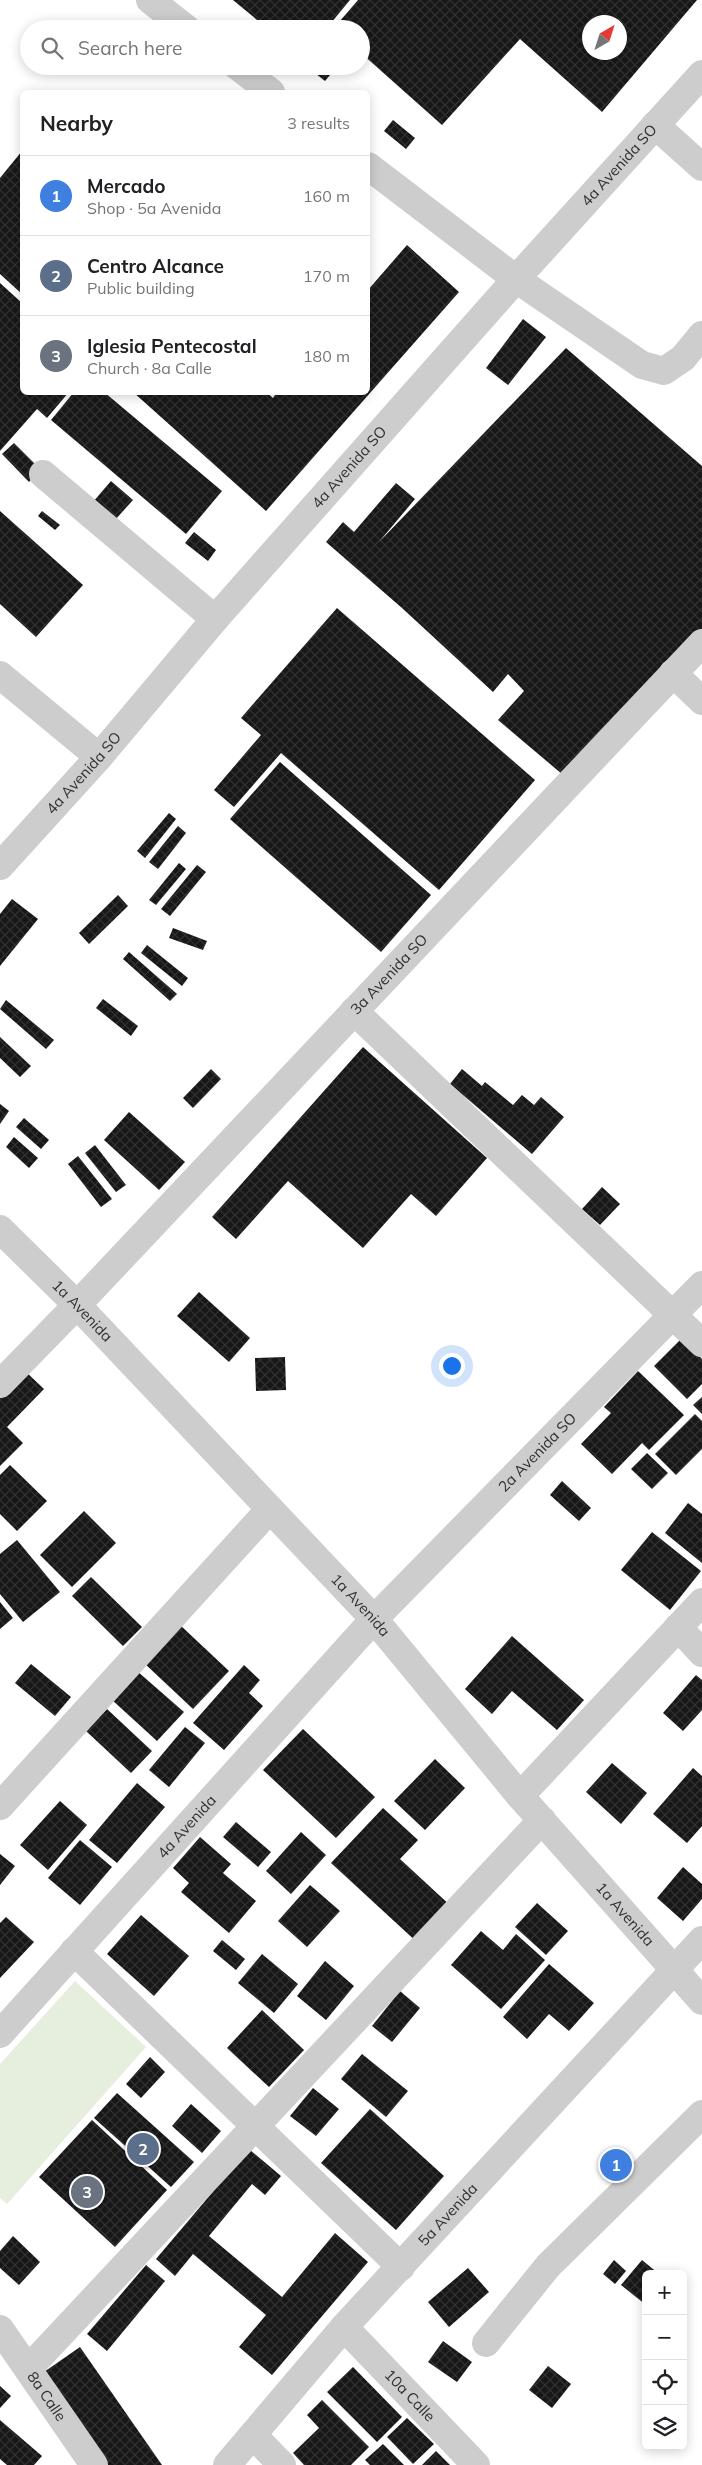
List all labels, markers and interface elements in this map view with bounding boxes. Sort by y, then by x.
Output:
north arrow [582,15,627,60]
search box [20,20,370,75]
icon: search [38,34,66,62]
text: Search here [78,36,182,60]
text: Nearby [40,110,113,136]
text: 3 results [287,113,350,133]
street label: 4a Avenida SO [577,120,661,210]
text: Mercado [87,174,166,198]
text: 1 [51,186,61,206]
text: 160 m [303,186,350,206]
text: Shop · 5a Avenida [87,198,221,218]
text: Centro Alcance [87,254,224,278]
text: 2 [51,266,61,286]
text: 170 m [303,266,350,286]
text: Public building [87,278,195,298]
text: Iglesia Pentecostal [87,334,257,358]
text: 3 [51,346,61,366]
text: 180 m [303,346,350,366]
text: Church · 8a Calle [87,358,212,378]
street label: 4a Avenida SO [307,422,390,512]
street label: 4a Avenida SO [42,728,125,818]
street label: 3a Avenida SO [346,930,431,1018]
street label: 1a Avenida [48,1276,117,1346]
your location [439,1353,465,1379]
street label: 2a Avenida SO [494,1408,580,1496]
street label: 1a Avenida [327,1569,395,1640]
street label: 4a Avenida [153,1791,220,1862]
street label: 1a Avenida [592,1878,659,1950]
pin: 2 [127,2130,159,2168]
pin: 1 [600,2146,632,2184]
pin: 3 [71,2173,103,2211]
street label: 5a Avenida [414,2179,481,2250]
map controls [642,2270,687,2450]
button: + [642,2270,687,2315]
button: − [642,2315,687,2360]
button: locate [642,2360,687,2405]
street label: 10a Calle [381,2365,439,2425]
street label: 8a Calle [23,2368,71,2425]
button: layers [642,2405,687,2450]

